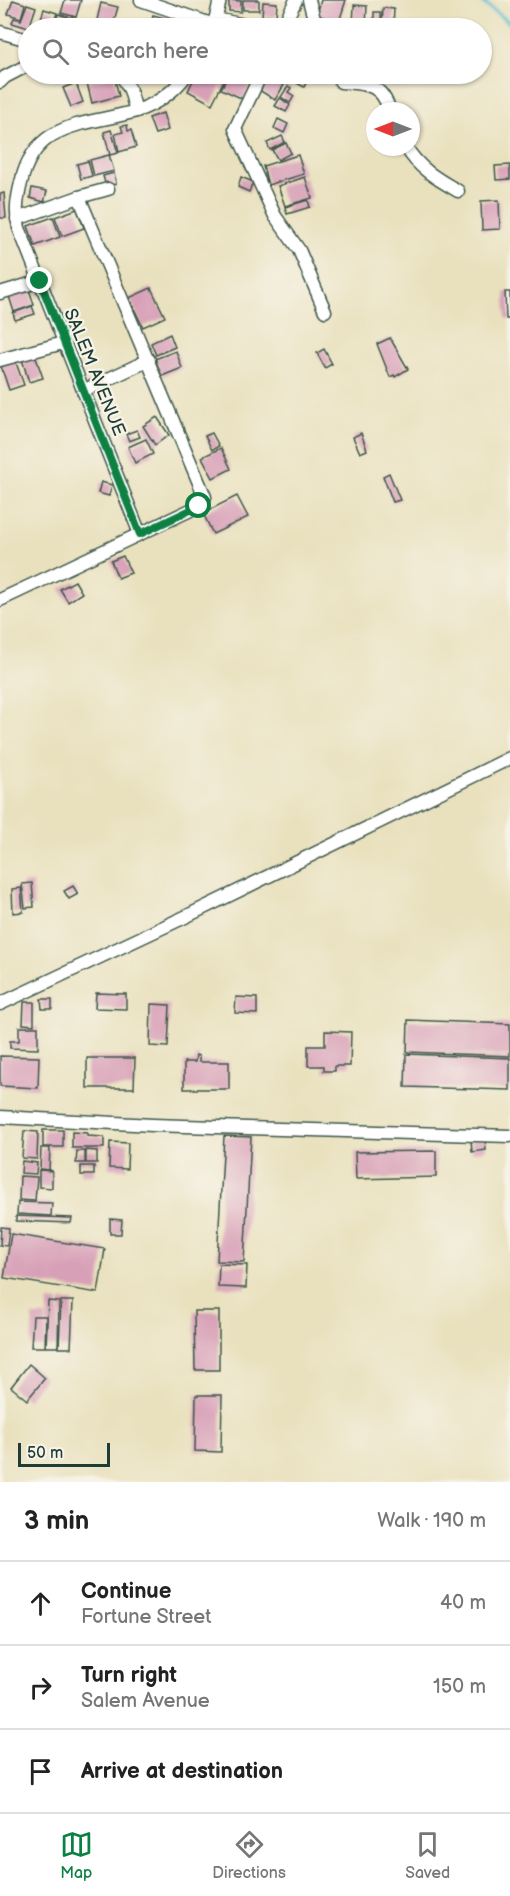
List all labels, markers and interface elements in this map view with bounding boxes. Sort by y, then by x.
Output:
search box [18,18,492,84]
icon: search [39,35,72,68]
text: Search here [87,38,209,65]
north arrow [366,102,420,156]
route end [26,267,52,293]
street label: SALEM AVENUE [59,305,130,439]
route start [185,492,211,518]
scale bar [18,1440,110,1468]
text: 50 m [27,1444,63,1463]
text: 3 min [24,1506,89,1537]
text: Walk · 190 m [377,1509,486,1533]
text: Continue [81,1578,171,1605]
icon: ahead [24,1587,57,1620]
text: 40 m [440,1591,486,1615]
text: Fortune Street [81,1605,211,1629]
text: Turn right [81,1662,177,1689]
icon: right [24,1671,57,1704]
text: 150 m [433,1675,486,1699]
text: Salem Avenue [81,1689,210,1713]
icon: arrive [24,1755,57,1788]
text: Arrive at destination [81,1758,283,1785]
tab: Map [60,1828,93,1883]
tab: Directions [212,1828,286,1883]
tab: Saved [405,1828,450,1883]

